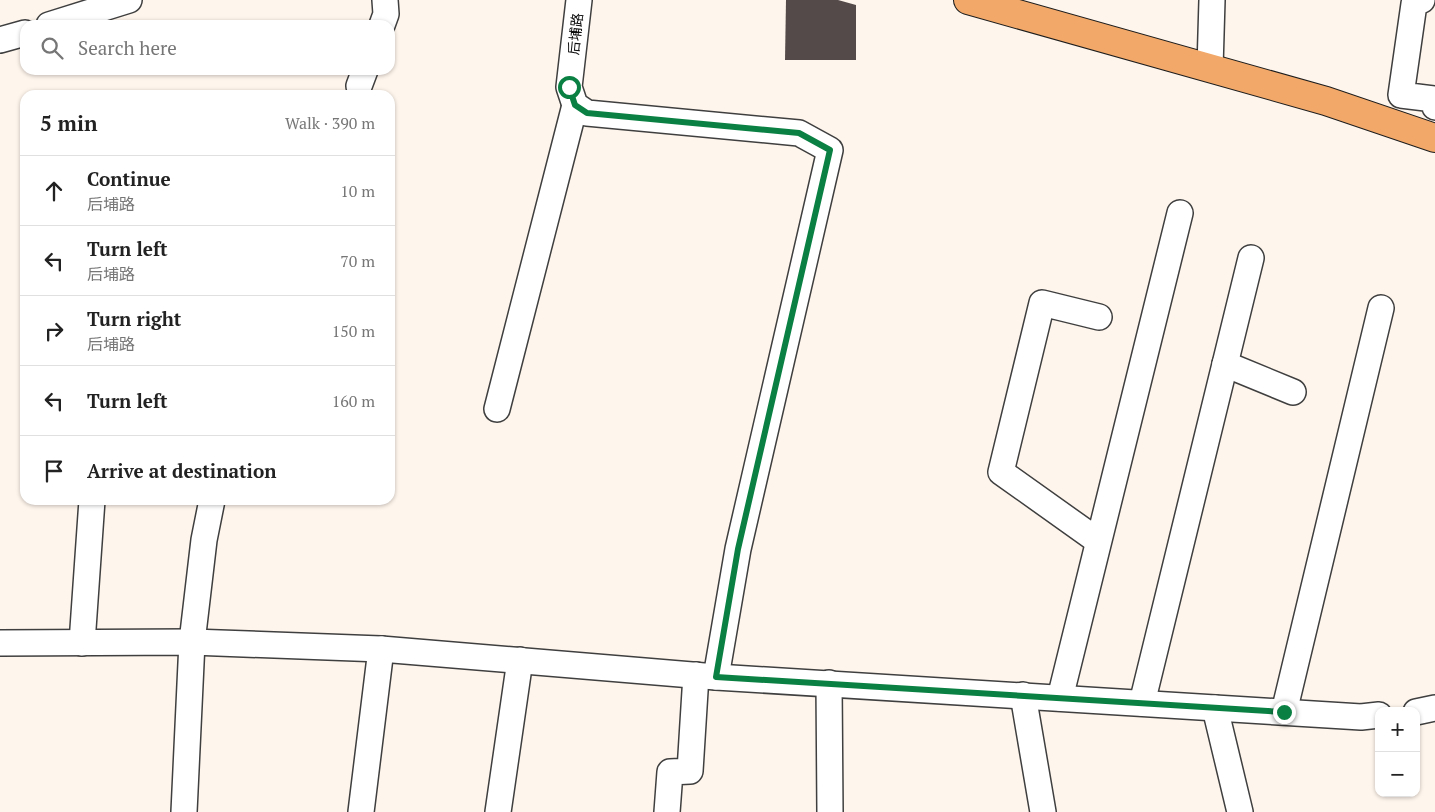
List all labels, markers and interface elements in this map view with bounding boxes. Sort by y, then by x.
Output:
street label: 后埔路 [563,12,587,56]
search box [20,20,395,75]
icon: search [38,34,66,62]
text: Search here [78,35,177,60]
route start [558,76,581,99]
text: 5 min [40,109,97,137]
text: Walk · 390 m [285,112,375,134]
text: Continue [87,166,171,191]
icon: ahead [40,177,68,205]
text: 10 m [340,180,375,202]
text: 后埔路 [87,193,135,215]
text: Turn left [87,236,168,261]
icon: left [40,247,68,275]
text: 70 m [340,250,375,272]
text: 后埔路 [87,263,135,285]
text: Turn right [87,306,181,331]
icon: right [40,317,68,345]
text: 150 m [332,320,375,342]
text: 后埔路 [87,333,135,355]
icon: left [40,387,68,415]
text: Turn left [87,388,168,413]
text: 160 m [332,390,375,412]
icon: arrive [40,457,68,485]
text: Arrive at destination [87,458,276,483]
route end [1273,701,1296,724]
map controls [1375,707,1420,797]
button: + [1375,707,1420,752]
button: − [1375,752,1420,797]

